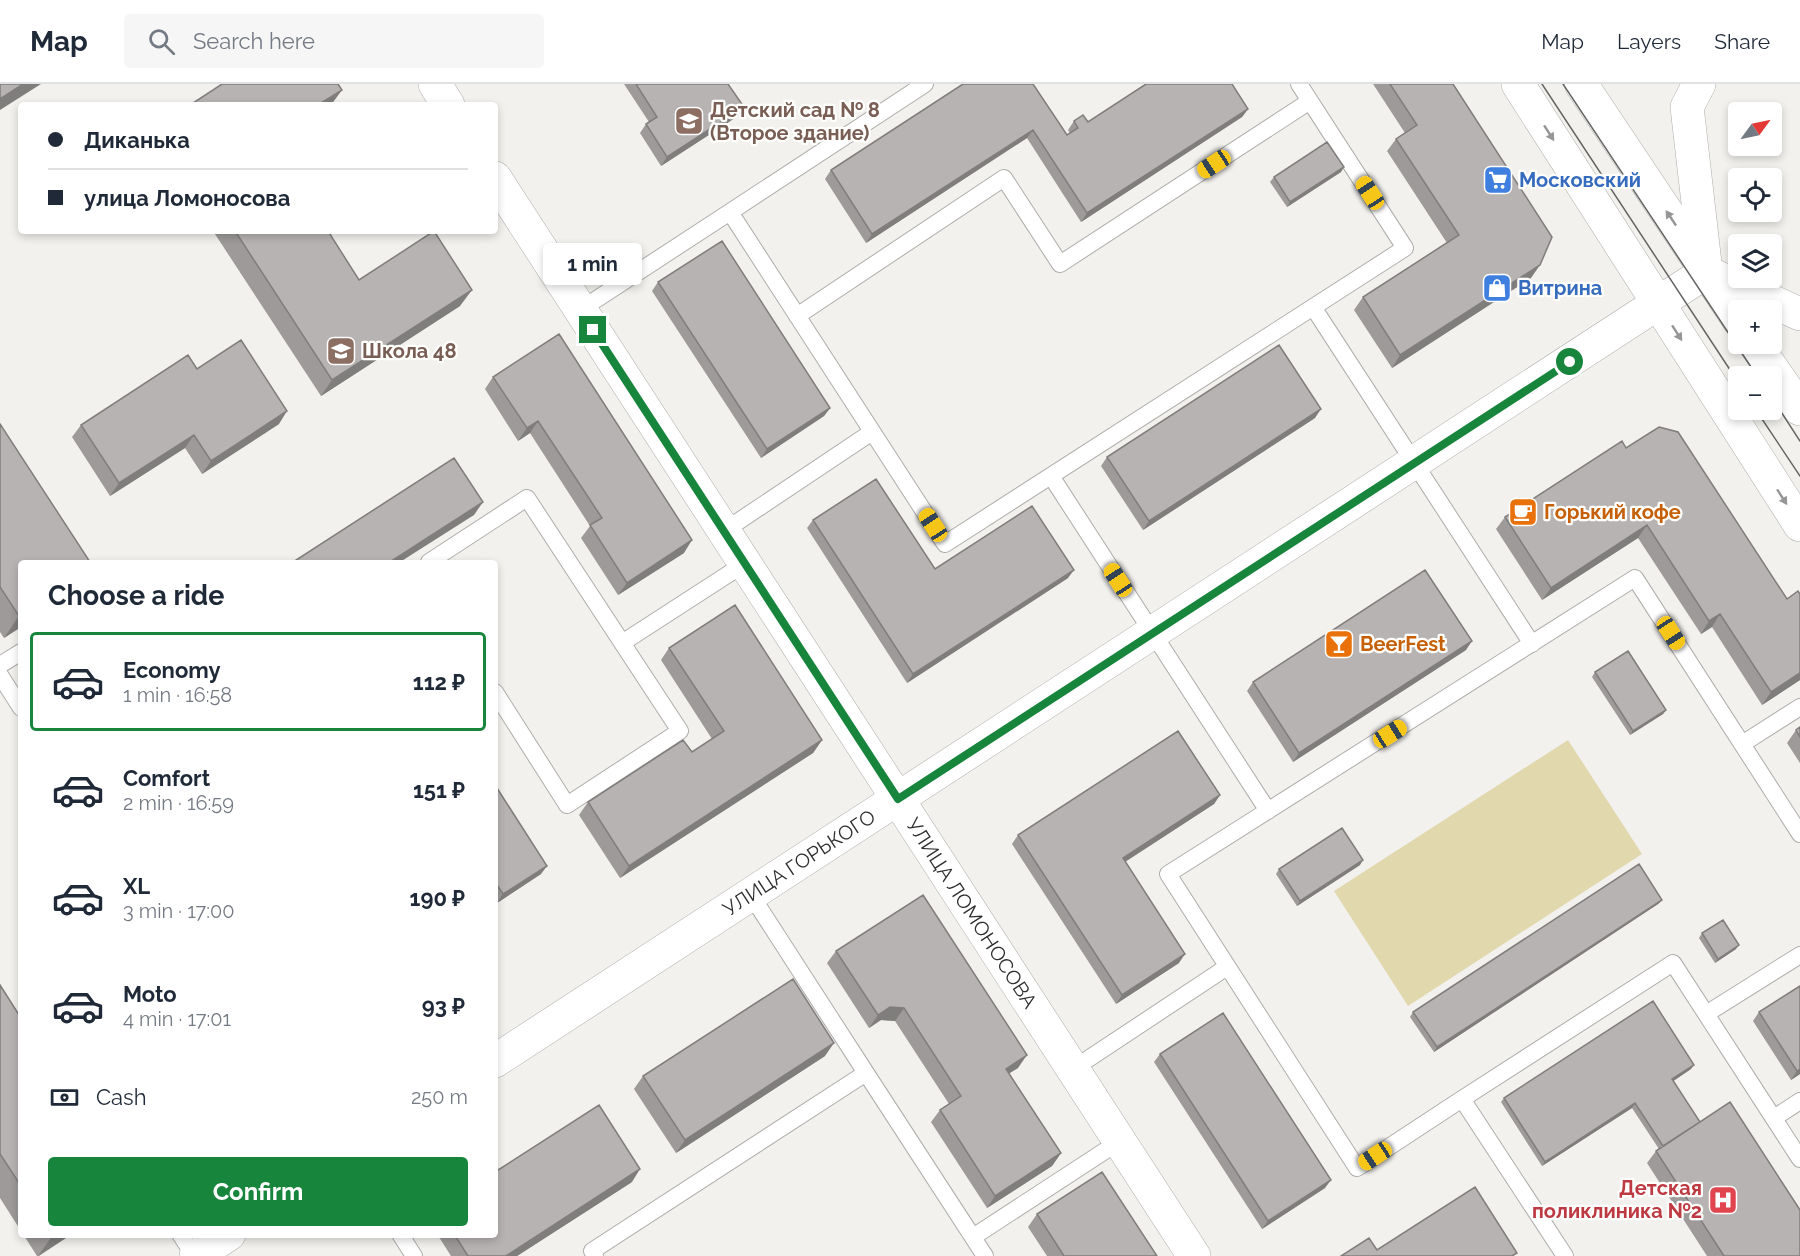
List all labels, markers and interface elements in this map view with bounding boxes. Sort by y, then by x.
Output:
search box [124,14,544,68]
text: Map [30,25,88,58]
icon: search [145,25,178,58]
text: Search here [193,28,315,54]
text: Map [1541,29,1584,54]
text: Layers [1617,29,1681,54]
text: Share [1714,29,1770,54]
place label: Детский сад № 8 (Второе здание) [710,98,880,145]
north arrow [1728,102,1782,156]
map controls [1728,102,1782,420]
school or university icon: Детский сад № 8 (Второе здание) [673,105,705,137]
one-way arrow [1544,125,1555,141]
text: Диканька [84,127,190,153]
car [1194,147,1234,181]
supermarket icon: Московский [1482,164,1514,196]
place label: Московский [1519,168,1641,192]
button: locate [1728,168,1782,222]
car [1353,173,1387,213]
text: улица Ломоносова [84,185,290,211]
one-way arrow [1665,210,1676,226]
button: layers [1728,234,1782,288]
callout: 1 min [544,243,642,285]
text: 1 min [567,252,618,276]
shop icon: Витрина [1481,272,1513,304]
place label: Витрина [1518,276,1602,300]
button: + [1728,300,1782,354]
route end [579,316,606,343]
one-way arrow [1671,325,1682,341]
school or university icon: Школа 48 [325,335,357,367]
place label: Школа 48 [362,339,457,363]
route start [1556,348,1583,375]
button: − [1728,366,1782,420]
one-way arrow [1776,489,1787,505]
cafe icon: Горький кофе [1507,496,1539,528]
place label: Горький кофе [1544,500,1681,524]
car [916,505,950,545]
car [1101,560,1135,600]
text: Choose a ride [48,580,224,611]
car [1654,613,1688,653]
bar icon: BeerFest [1323,628,1355,660]
place label: BeerFest [1360,632,1446,656]
icon: car [51,655,105,709]
text: Economy [123,657,221,683]
text: 112 ₽ [413,669,465,695]
text: 1 min · 16:58 [123,683,232,707]
car [1370,717,1410,751]
icon: car [51,763,105,817]
text: Comfort [123,765,210,791]
text: 151 ₽ [413,777,465,803]
text: 2 min · 16:59 [123,791,234,815]
street label: УЛИЦА ГОРЬКОГО [718,804,880,921]
street label: УЛИЦА ЛОМОНОСОВА [901,813,1042,1013]
icon: car [51,871,105,925]
text: XL [123,873,150,899]
text: 190 ₽ [410,885,465,911]
text: 3 min · 17:00 [123,899,235,923]
icon: car [51,979,105,1033]
text: Moto [123,981,177,1007]
text: 93 ₽ [422,993,465,1019]
text: 4 min · 17:01 [123,1007,231,1031]
icon: cash [48,1081,81,1114]
text: Cash [96,1084,147,1110]
text: 250 m [411,1085,468,1109]
car [1355,1139,1395,1173]
button: Confirm [48,1157,468,1226]
place label: Детская поликлиника №2 [1532,1176,1702,1223]
hospital icon: Детская поликлиника №2 [1707,1184,1739,1216]

